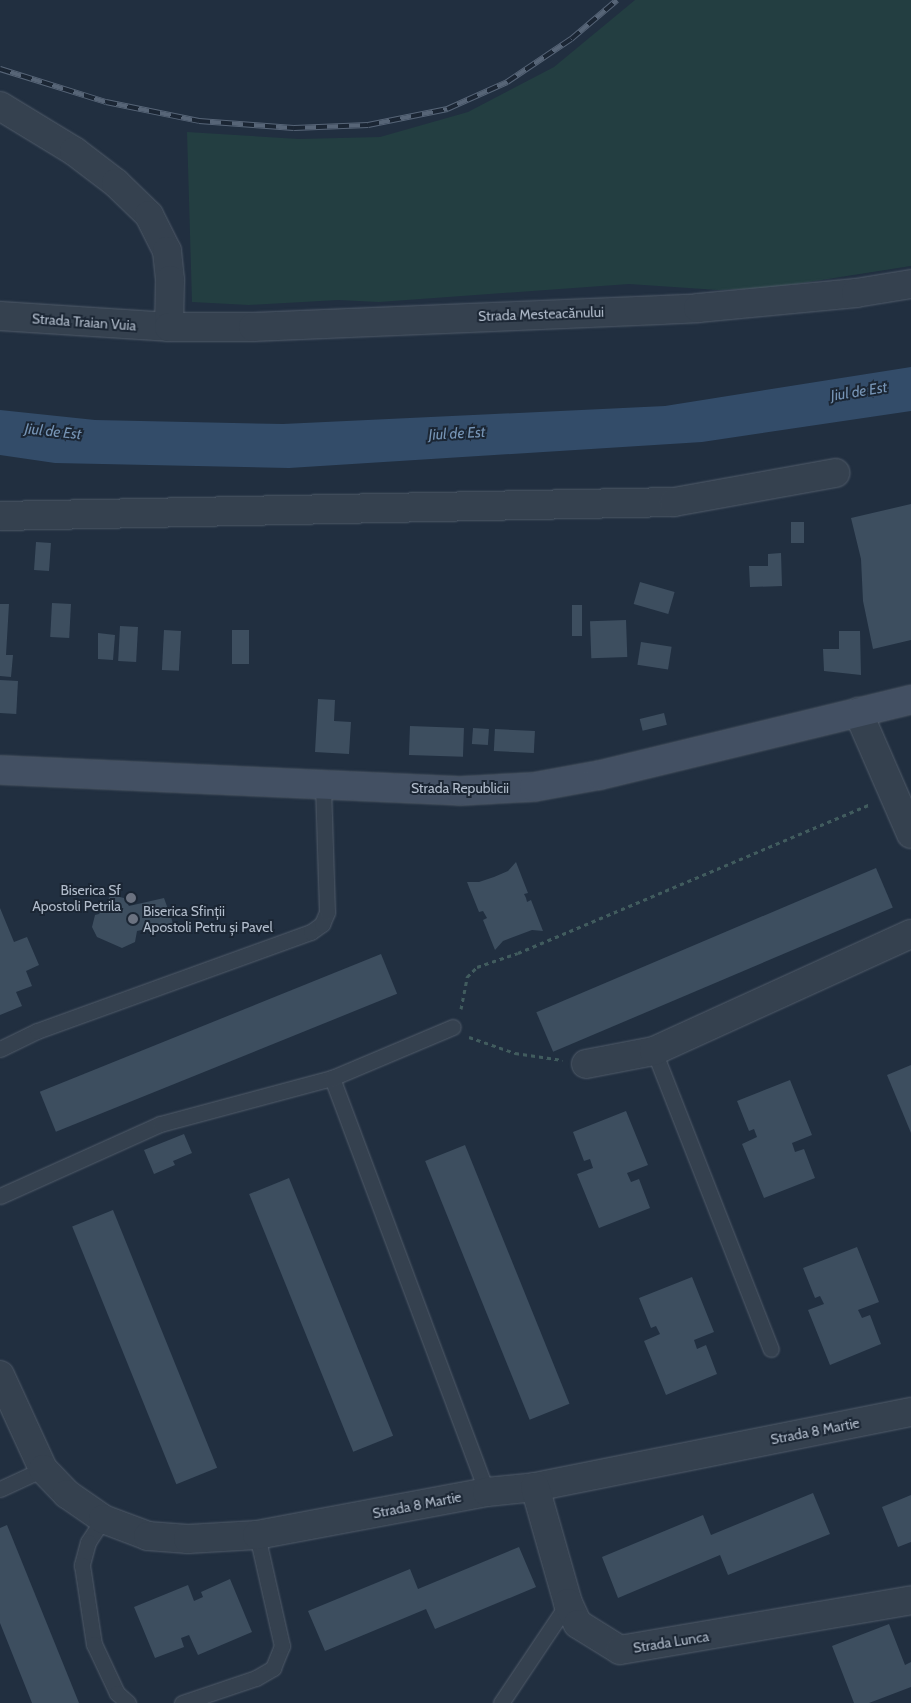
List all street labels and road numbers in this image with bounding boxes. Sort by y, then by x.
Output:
street label: Strada Mesteacănului [478,303,604,325]
street label: Strada Traian Vuia [31,310,137,334]
street label: Strada Republicii [411,780,509,796]
street label: Strada 8 Martie [769,1414,861,1448]
street label: Strada 8 Martie [371,1488,463,1522]
street label: Strada Lunca [632,1628,710,1656]

